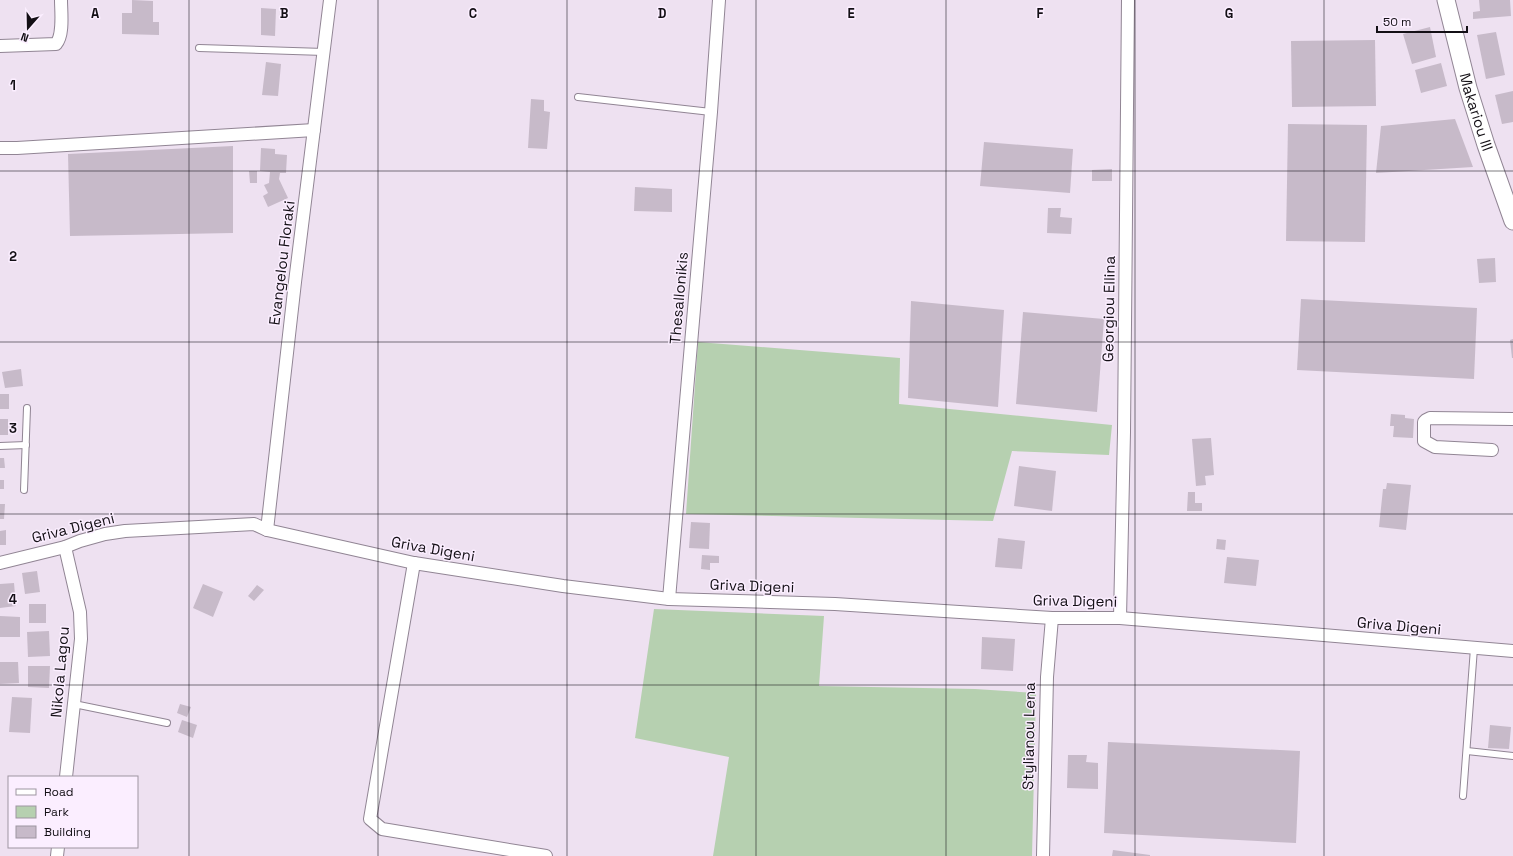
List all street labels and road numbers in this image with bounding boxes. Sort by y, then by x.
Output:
street label: Makariou III [1456,71,1497,154]
street label: Evangelou Floraki [264,200,299,326]
street label: Thesallonikis [665,251,692,345]
street label: Georgiou Ellina [1098,255,1119,362]
street label: Griva Digeni [30,508,116,547]
street label: Griva Digeni [390,532,476,565]
street label: Griva Digeni [709,575,795,596]
street label: Griva Digeni [1033,590,1117,611]
street label: Griva Digeni [1356,612,1442,639]
street label: Nikola Lagou [46,626,73,718]
street label: Stylianou Lena [1018,682,1039,790]

